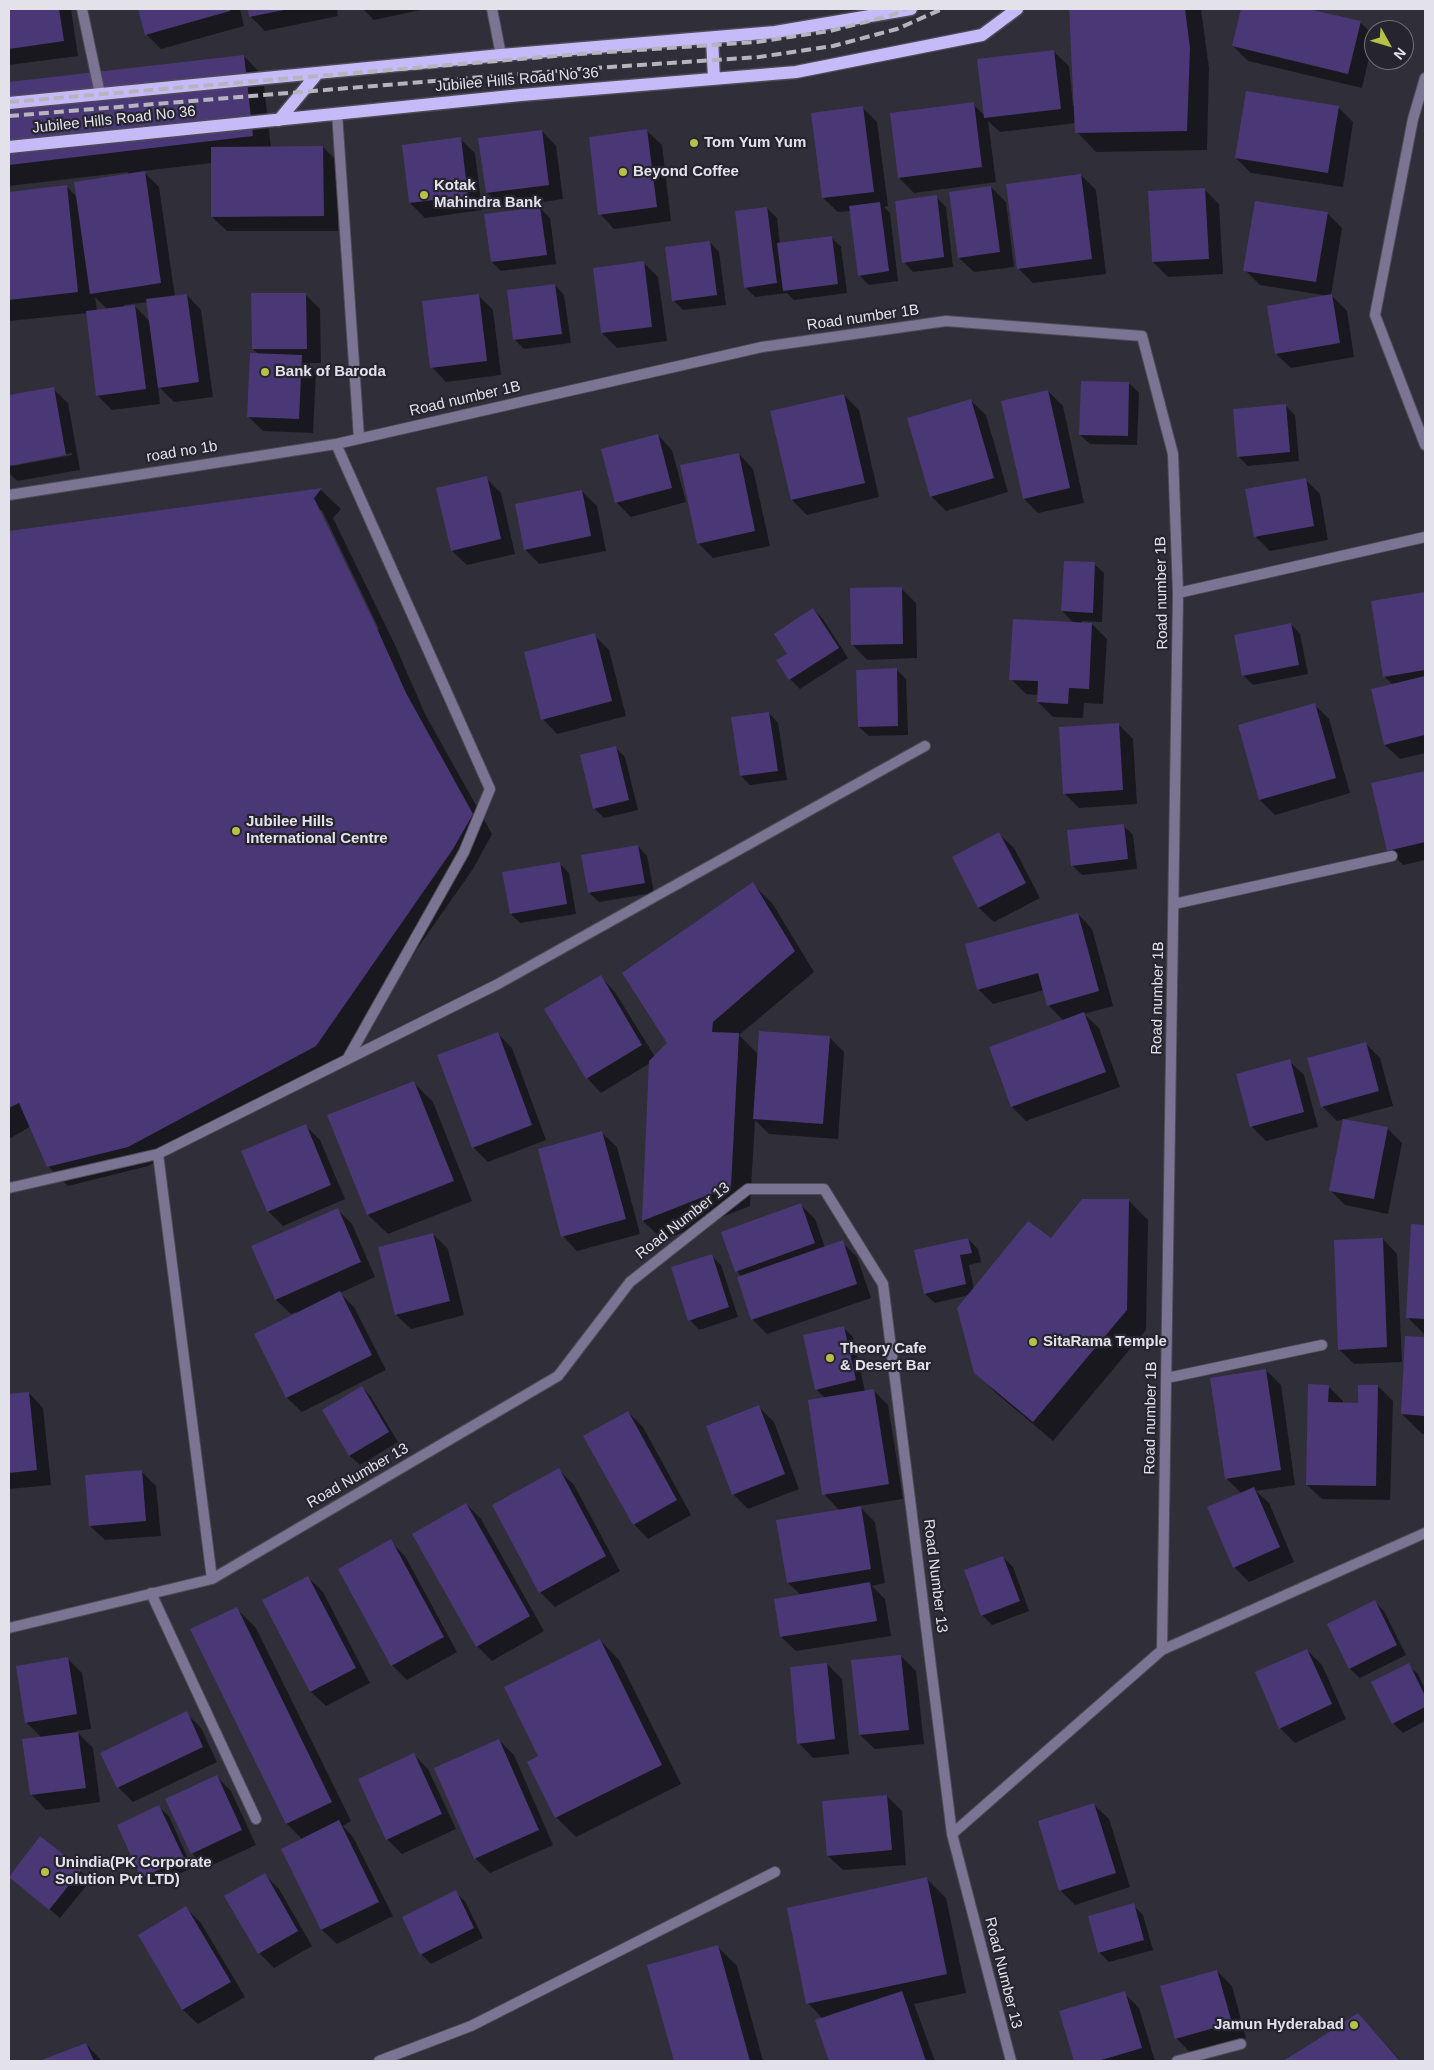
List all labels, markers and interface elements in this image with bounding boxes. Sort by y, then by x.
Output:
north arrow [1364,20,1414,70]
text: N [1390,45,1409,63]
street label: Jubilee Hills Road No 36 [434,64,600,96]
street label: Jubilee Hills Road No 36 [31,102,197,138]
place label: Tom Yum Yum [704,134,806,152]
marker: Tom Yum Yum [688,137,700,149]
place label: Beyond Coffee [633,163,739,181]
marker: Beyond Coffee [617,166,629,178]
place label: Kotak Mahindra Bank [434,177,542,212]
marker: Kotak Mahindra Bank [418,189,430,201]
street label: Road number 1B [806,301,920,335]
place label: Bank of Baroda [275,363,386,381]
marker: Bank of Baroda [259,366,271,378]
street label: Road number 1B [408,377,522,421]
street label: road no 1b [145,438,219,466]
street label: Road number 1B [1152,536,1172,650]
place label: Jubilee Hills International Centre [246,813,388,848]
marker: Jubilee Hills International Centre [230,825,242,837]
street label: Road number 1B [1148,941,1168,1055]
street label: Road Number 13 [632,1179,734,1263]
place label: SitaRama Temple [1043,1333,1167,1351]
marker: SitaRama Temple [1027,1336,1039,1348]
place label: Theory Cafe & Desert Bar [840,1340,931,1375]
marker: Theory Cafe & Desert Bar [824,1352,836,1364]
street label: Road number 1B [1141,1361,1161,1475]
street label: Road Number 13 [304,1440,412,1512]
street label: Road Number 13 [919,1518,951,1634]
place label: Unindia(PK Corporate Solution Pvt LTD) [55,1854,212,1889]
marker: Unindia(PK Corporate Solution Pvt LTD) [39,1866,51,1878]
street label: Road Number 13 [980,1915,1026,2031]
place label: Jamun Hyderabad [1214,2016,1344,2034]
marker: Jamun Hyderabad [1348,2019,1360,2031]

